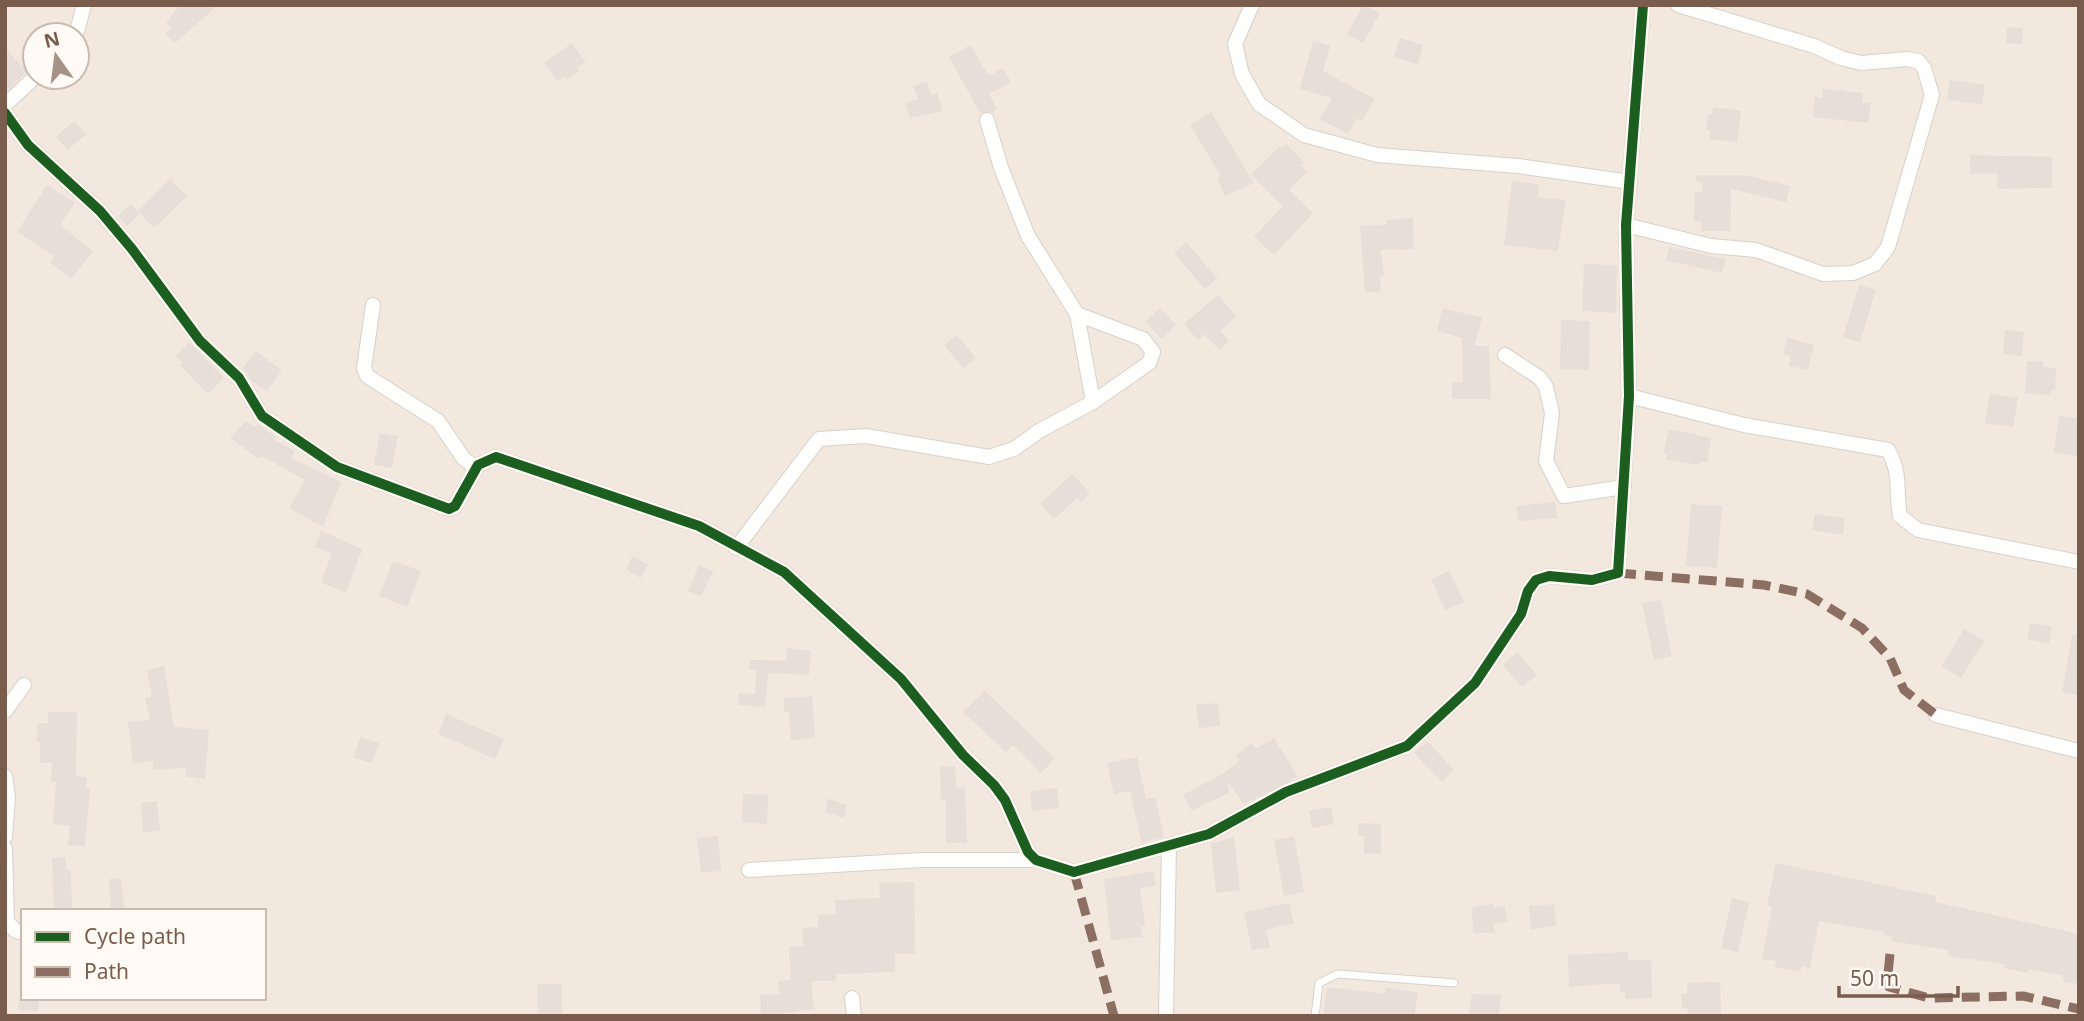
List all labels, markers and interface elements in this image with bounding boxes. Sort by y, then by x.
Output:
north arrow [21,21,91,91]
text: N [41,25,63,54]
legend [21,909,266,1000]
text: Cycle path [84,922,186,950]
scale bar [1839,954,1958,998]
text: Path [84,957,129,985]
text: 50 m [1850,964,1899,992]

